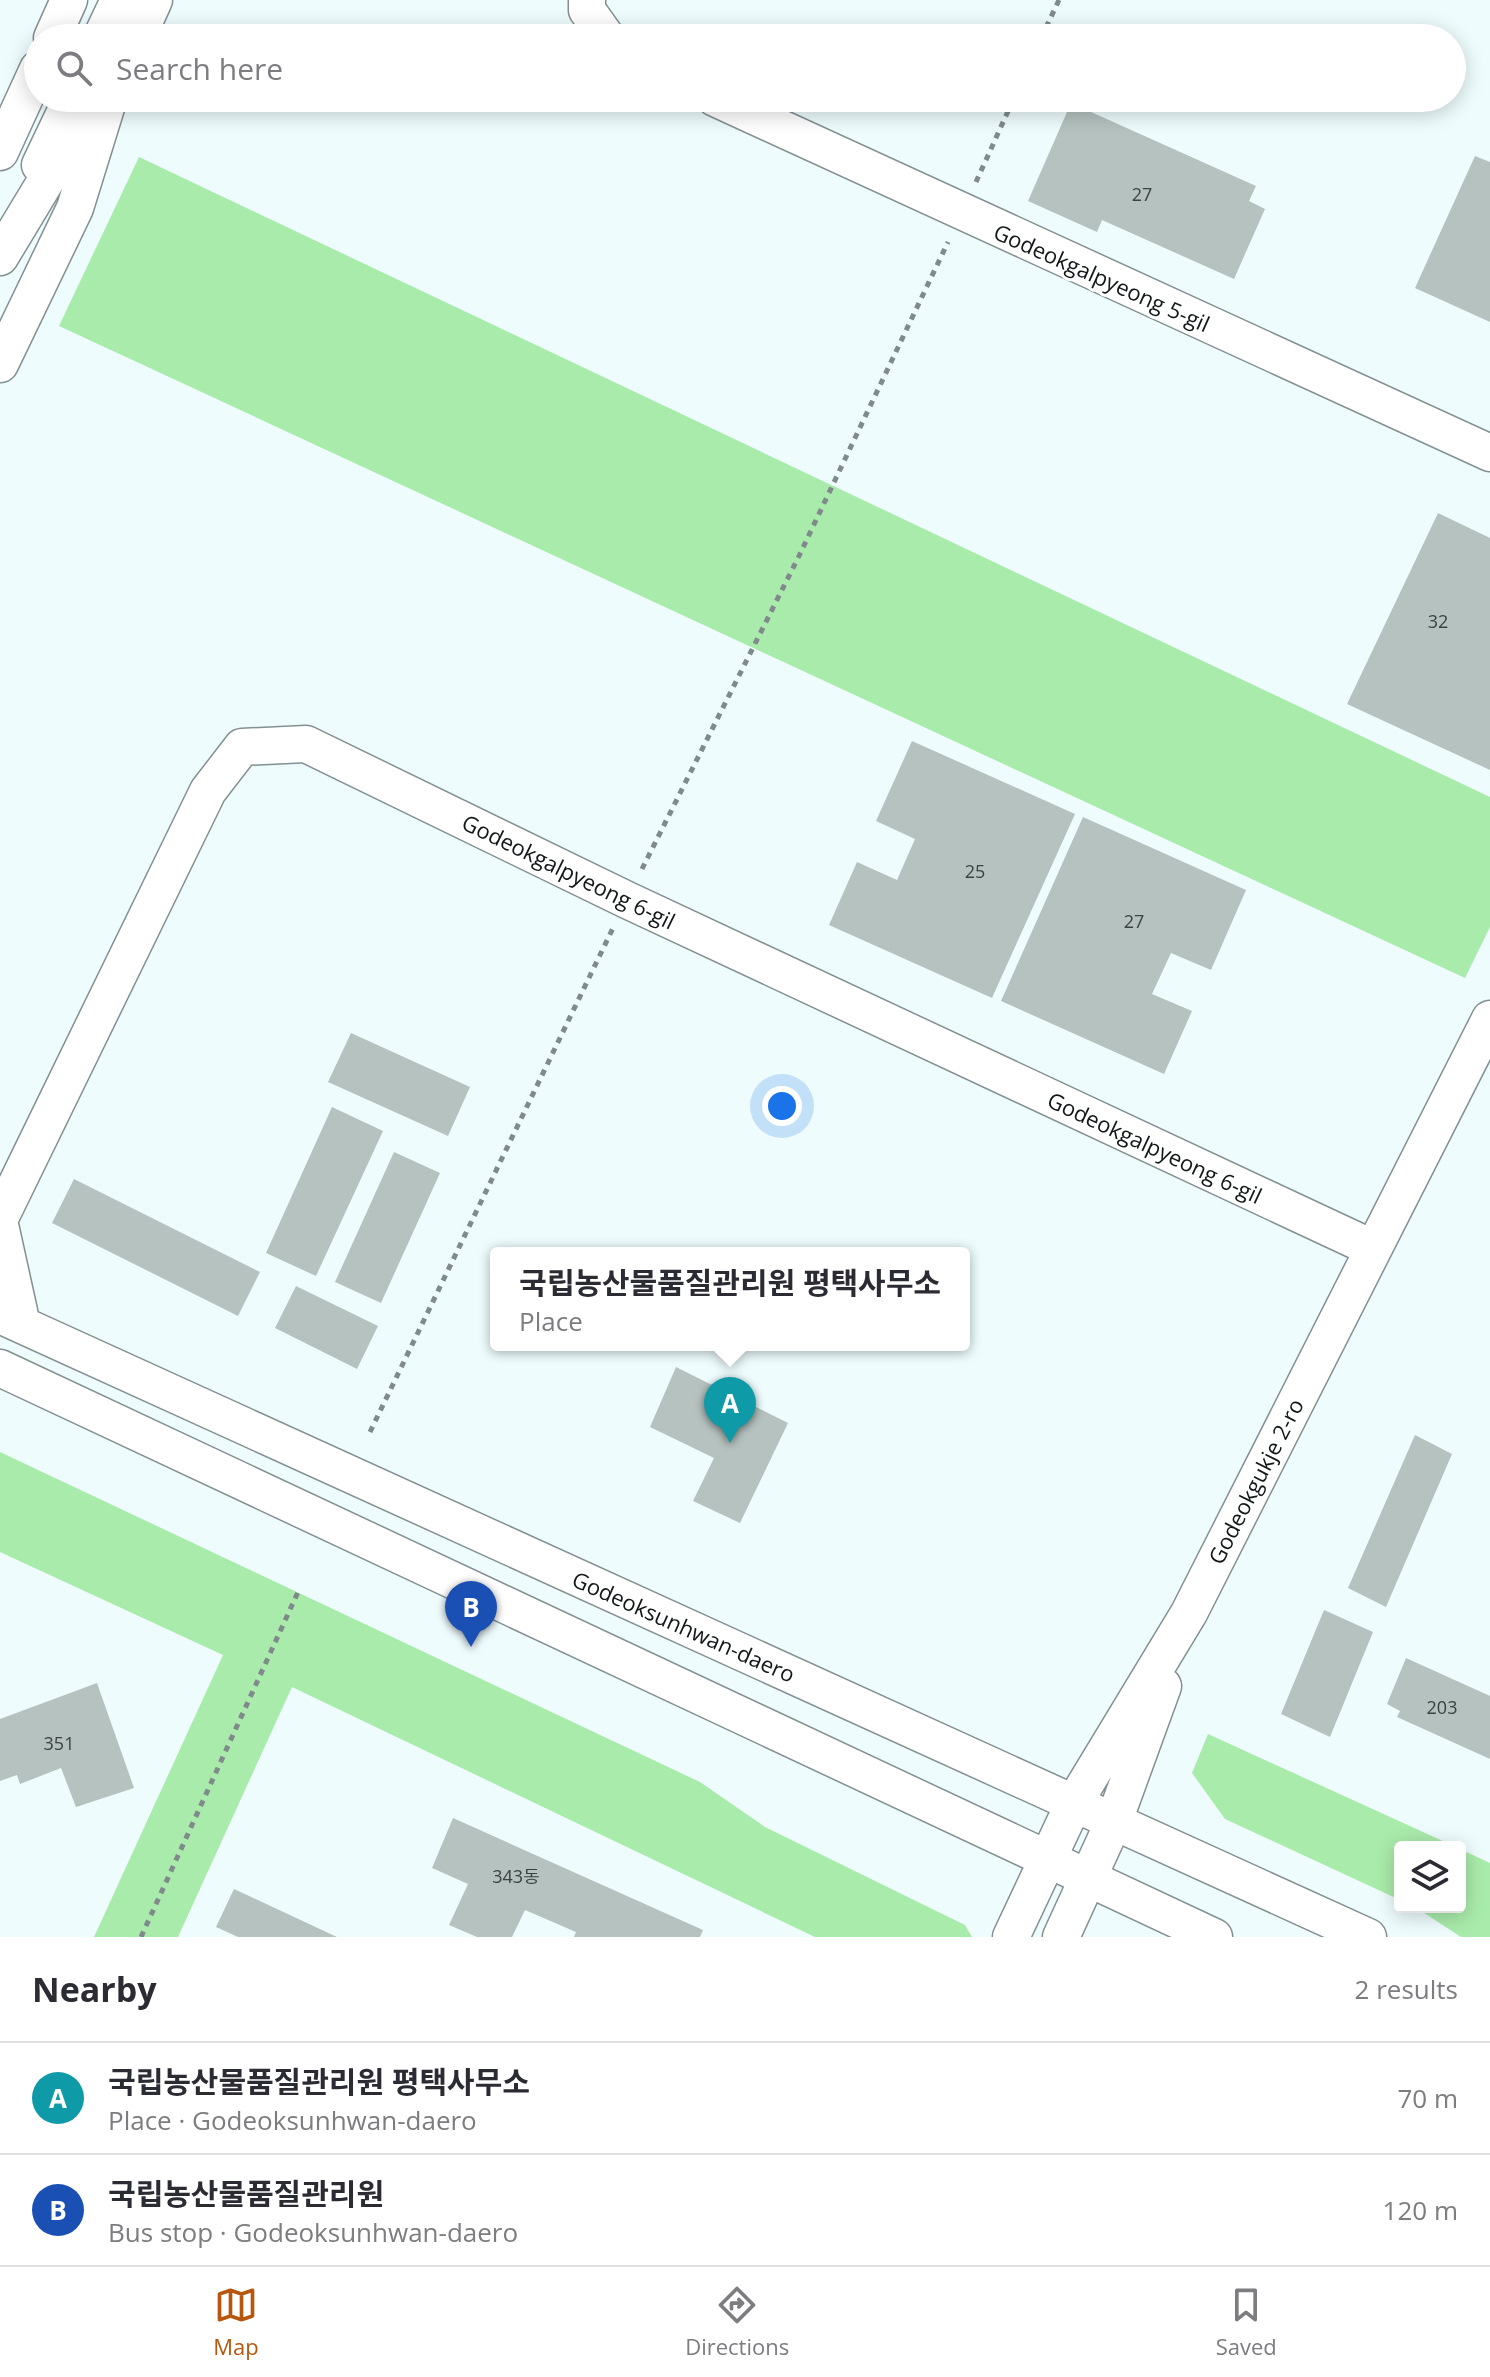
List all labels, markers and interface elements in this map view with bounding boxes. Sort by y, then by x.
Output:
search box [24,24,1466,112]
icon: search [52,46,96,90]
text: Search here [116,48,283,89]
house number: 27 [1132,182,1152,206]
street label: Godeokgalpyeong 5-gil [989,216,1215,338]
house number: 32 [1428,609,1448,633]
street label: Godeokgalpyeong 6-gil [457,806,681,936]
house number: 25 [965,859,985,883]
house number: 27 [1124,909,1144,933]
street label: Godeokgalpyeong 6-gil [1043,1084,1267,1210]
your location [762,1086,802,1126]
popup [490,1247,970,1351]
text: 국립농산물품질관리원 평택사무소 [519,1262,941,1303]
text: Place [519,1303,583,1339]
pin: A [704,1377,756,1443]
street label: Godeokgukje 2-ro [1200,1393,1310,1569]
street label: Godeoksunhwan-daero [568,1563,800,1689]
pin: B [445,1581,497,1647]
house number: 203 [1427,1695,1457,1719]
house number: 351 [44,1731,74,1755]
map controls [1394,1841,1466,1913]
button: layers [1394,1841,1466,1913]
house number: 343동 [492,1864,540,1888]
text: Nearby [32,1966,157,2012]
text: 2 results [1355,1971,1458,2007]
text: 국립농산물품질관리원 평택사무소 [108,2061,530,2102]
text: A [49,2080,67,2116]
text: 70 m [1397,2080,1458,2116]
text: Place · Godeoksunhwan-daero [108,2102,477,2138]
text: 국립농산물품질관리원 [108,2173,384,2214]
text: B [49,2192,67,2228]
text: 120 m [1383,2192,1458,2228]
text: Bus stop · Godeoksunhwan-daero [108,2214,518,2250]
tab: Map [213,2283,259,2361]
tab: Directions [685,2283,789,2361]
tab: Saved [1216,2283,1277,2361]

